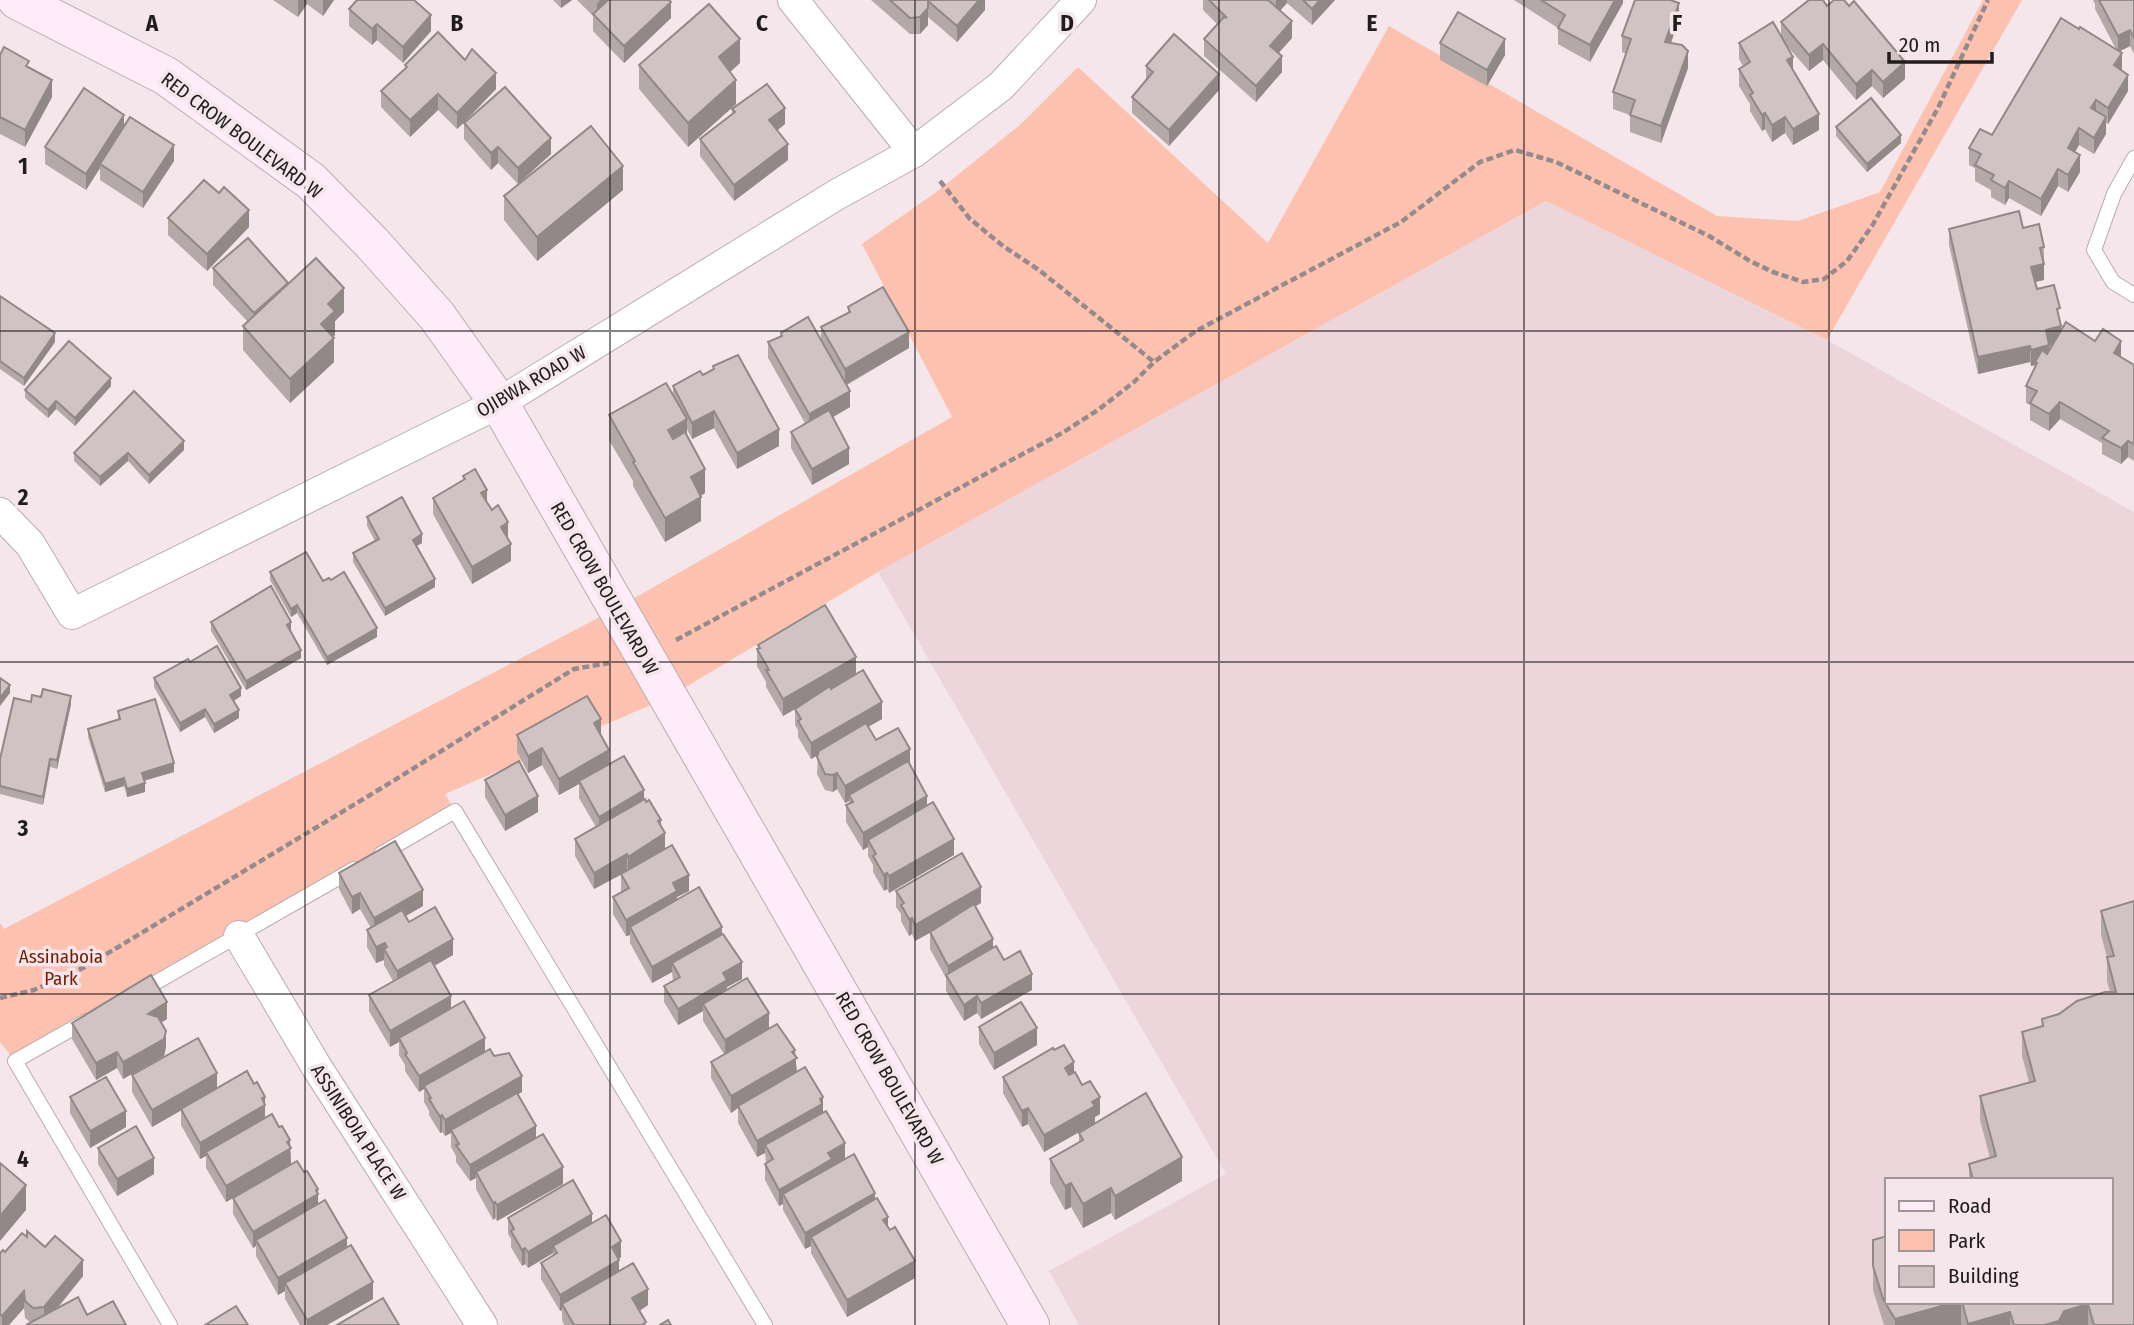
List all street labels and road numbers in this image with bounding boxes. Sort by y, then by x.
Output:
street label: RED CROW BOULEVARD W [157,67,327,203]
street label: OJIBWA ROAD W [472,341,590,422]
street label: RED CROW BOULEVARD W [546,498,663,679]
street label: RED CROW BOULEVARD W [831,988,948,1169]
street label: ASSINIBOIA PLACE W [306,1060,411,1204]

